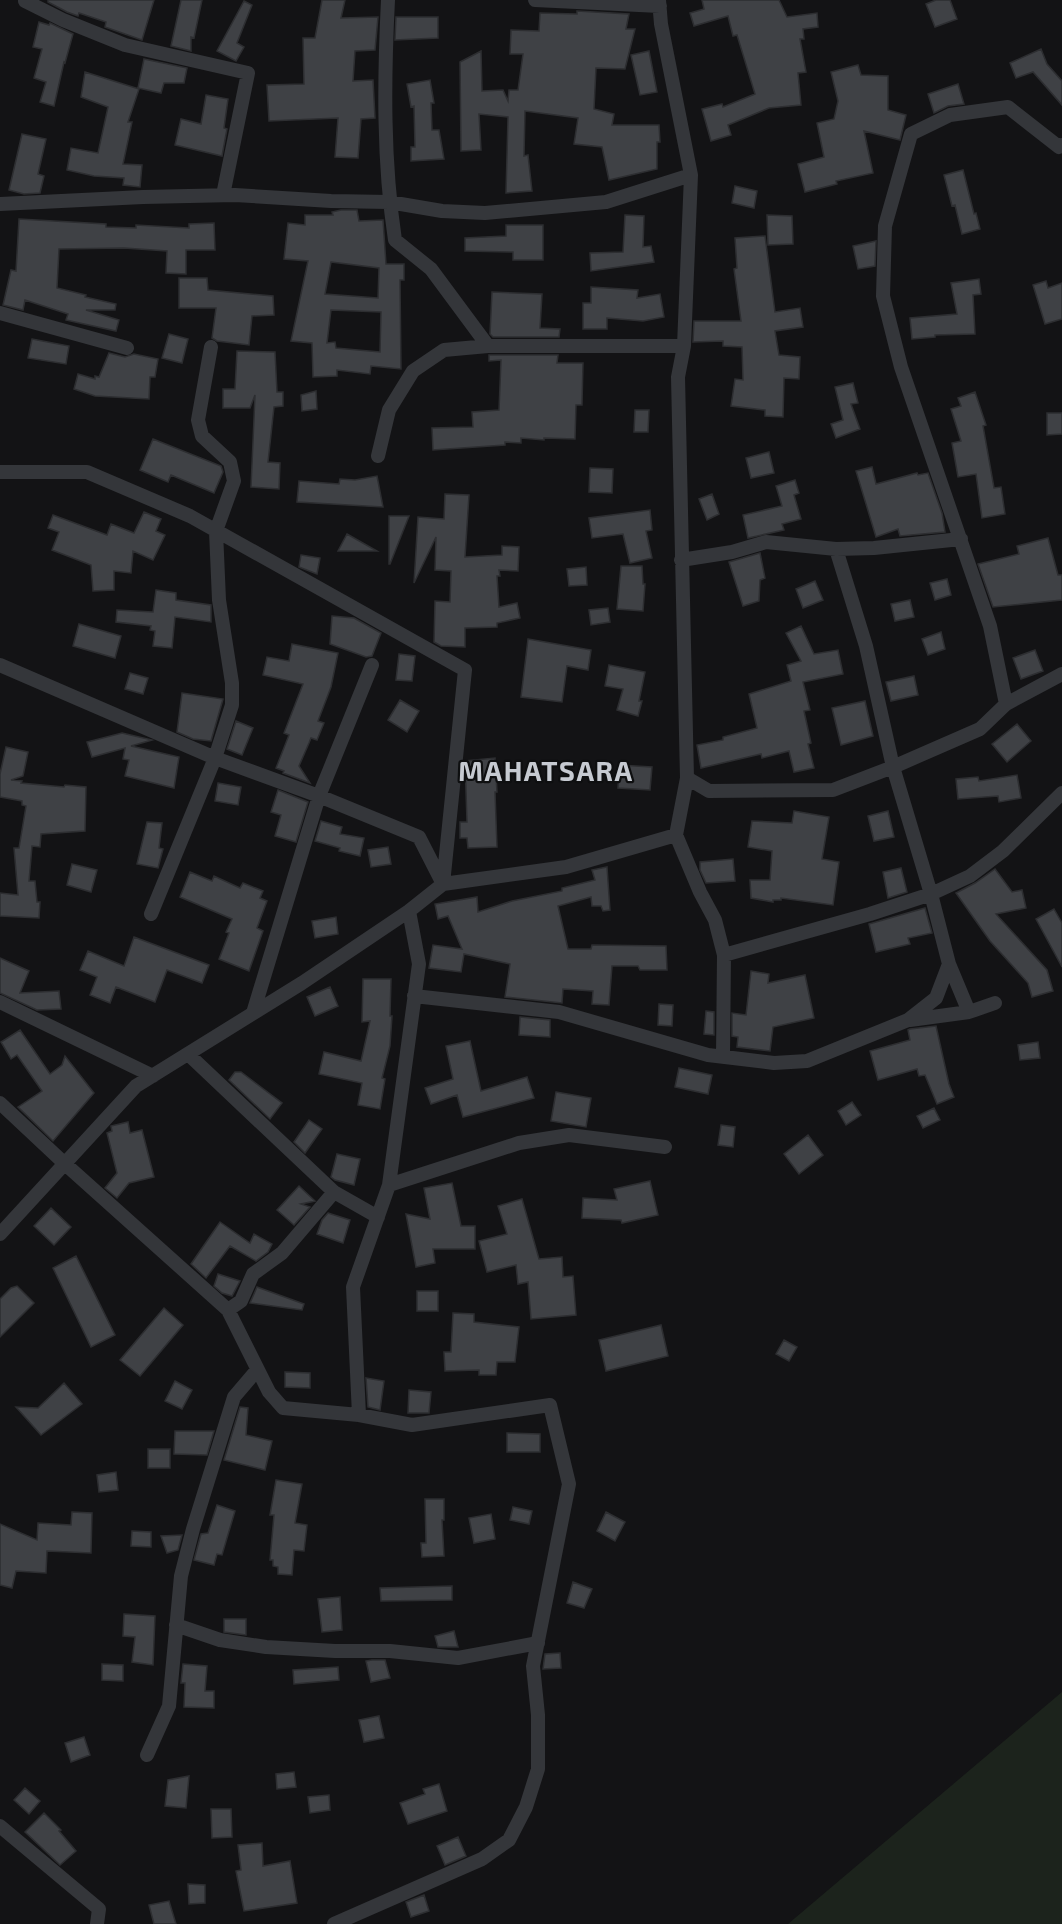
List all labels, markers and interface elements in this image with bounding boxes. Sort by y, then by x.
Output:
district label: MAHATSARA [458,754,634,786]

